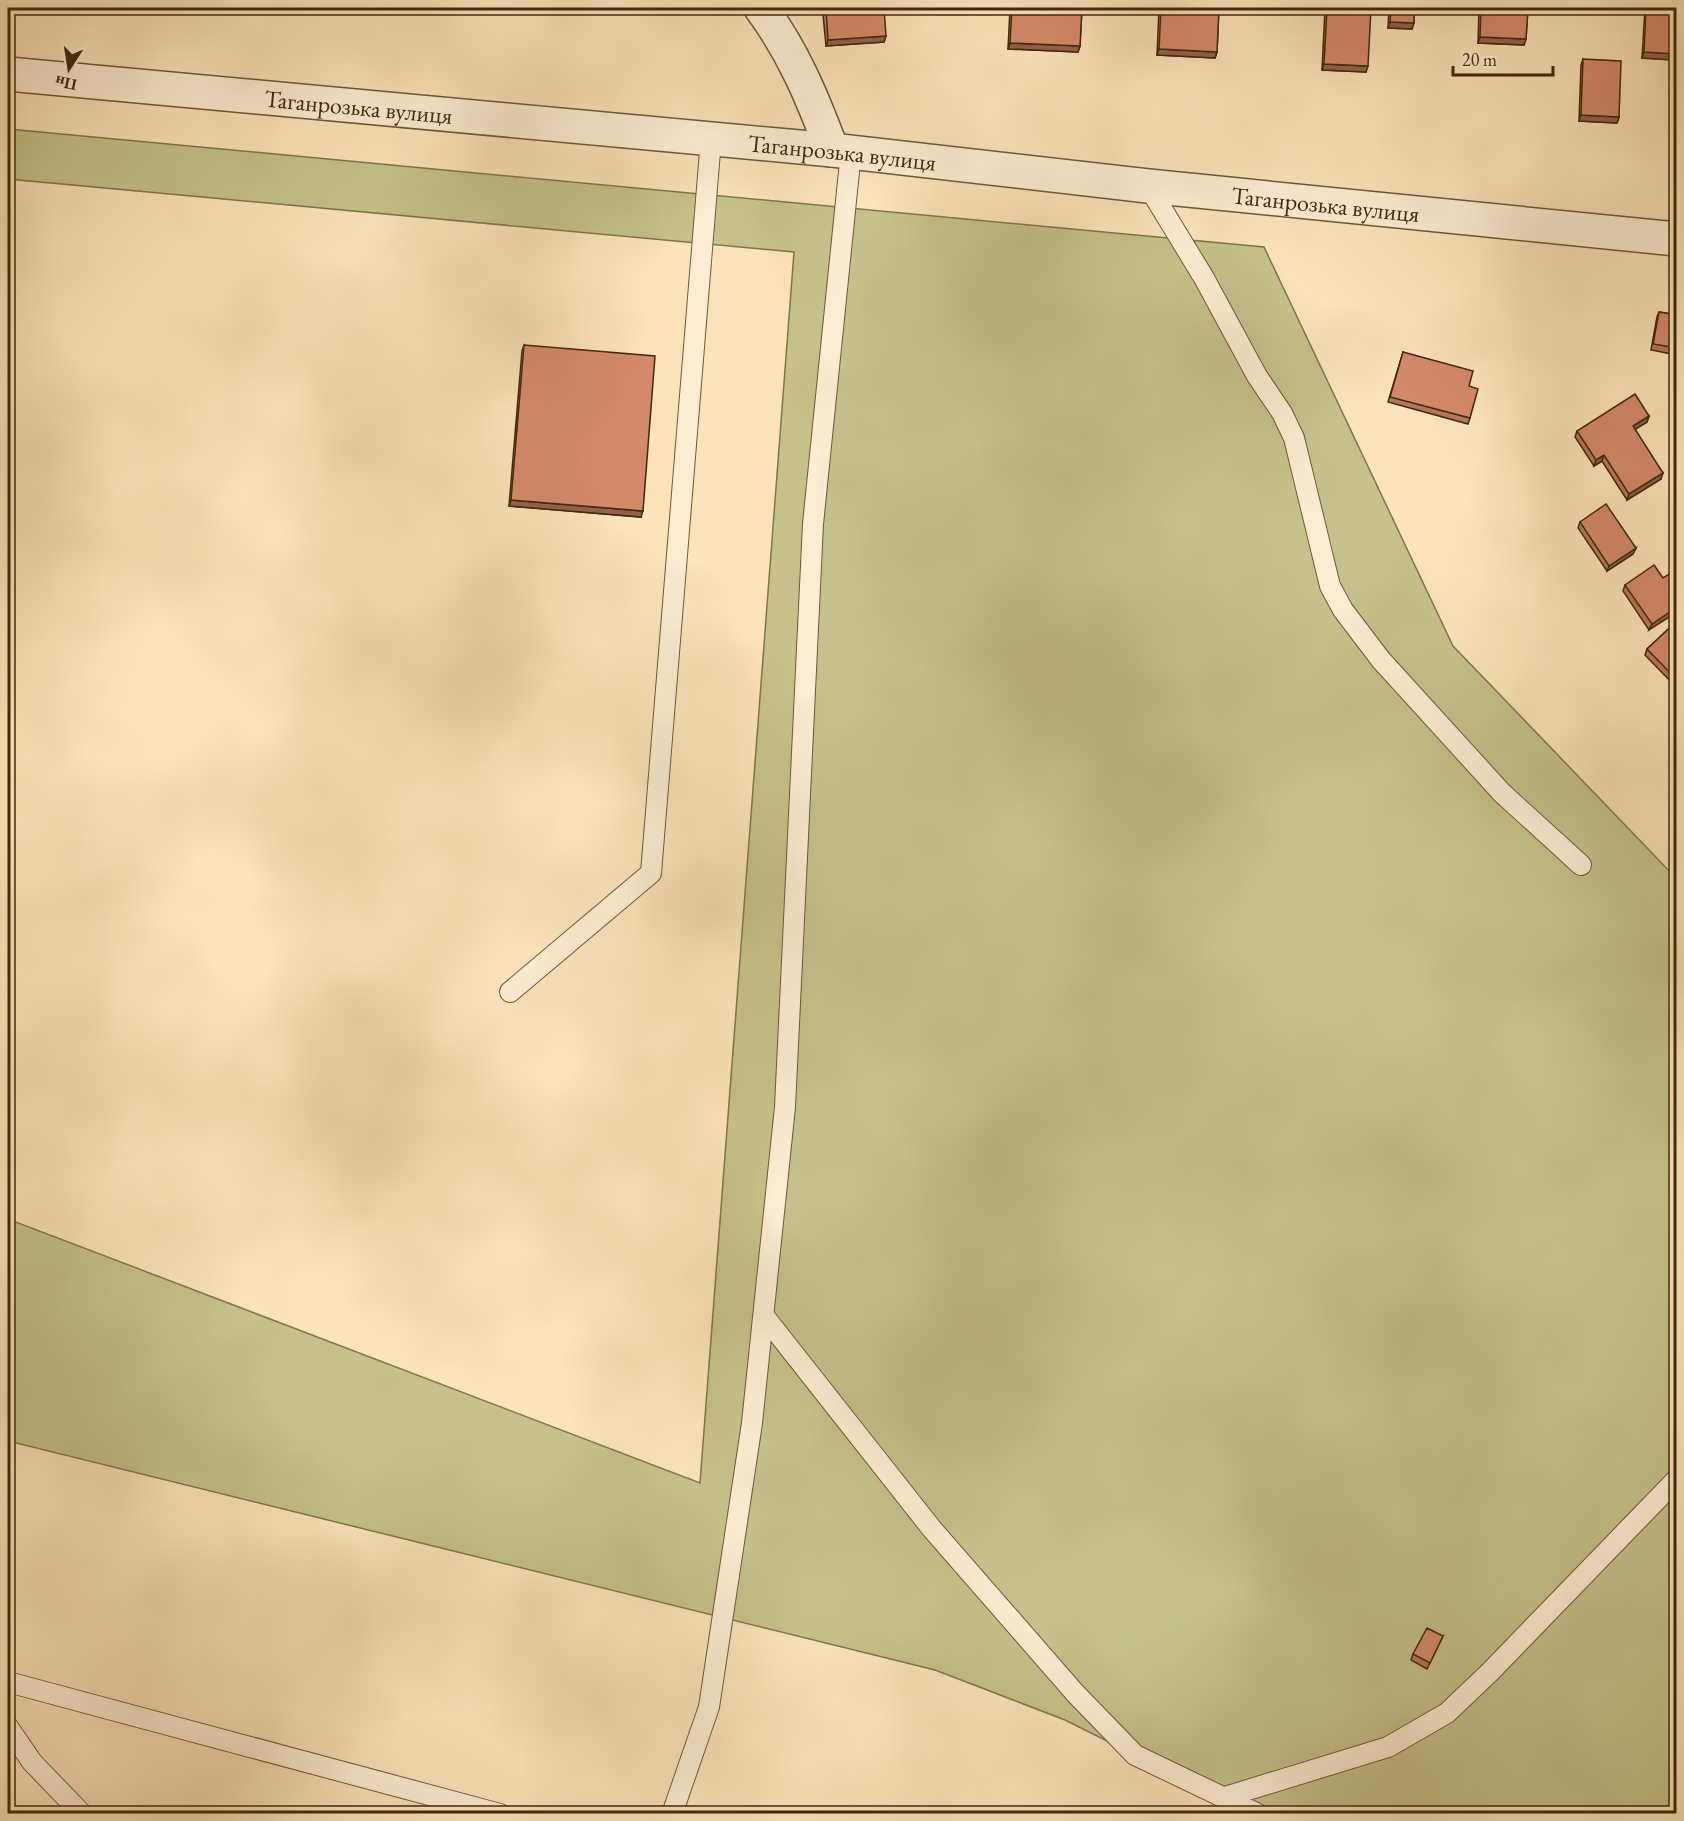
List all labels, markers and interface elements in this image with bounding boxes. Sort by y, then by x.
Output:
north arrow [39,39,99,99]
scale bar [1453,39,1554,77]
text: 20 m [1462,48,1497,71]
text: Пн [53,71,79,96]
street label: Таганрозька вулиця [263,82,454,130]
street label: Таганрозька вулиця [747,127,938,177]
street label: Таганрозька вулиця [1230,179,1421,229]

